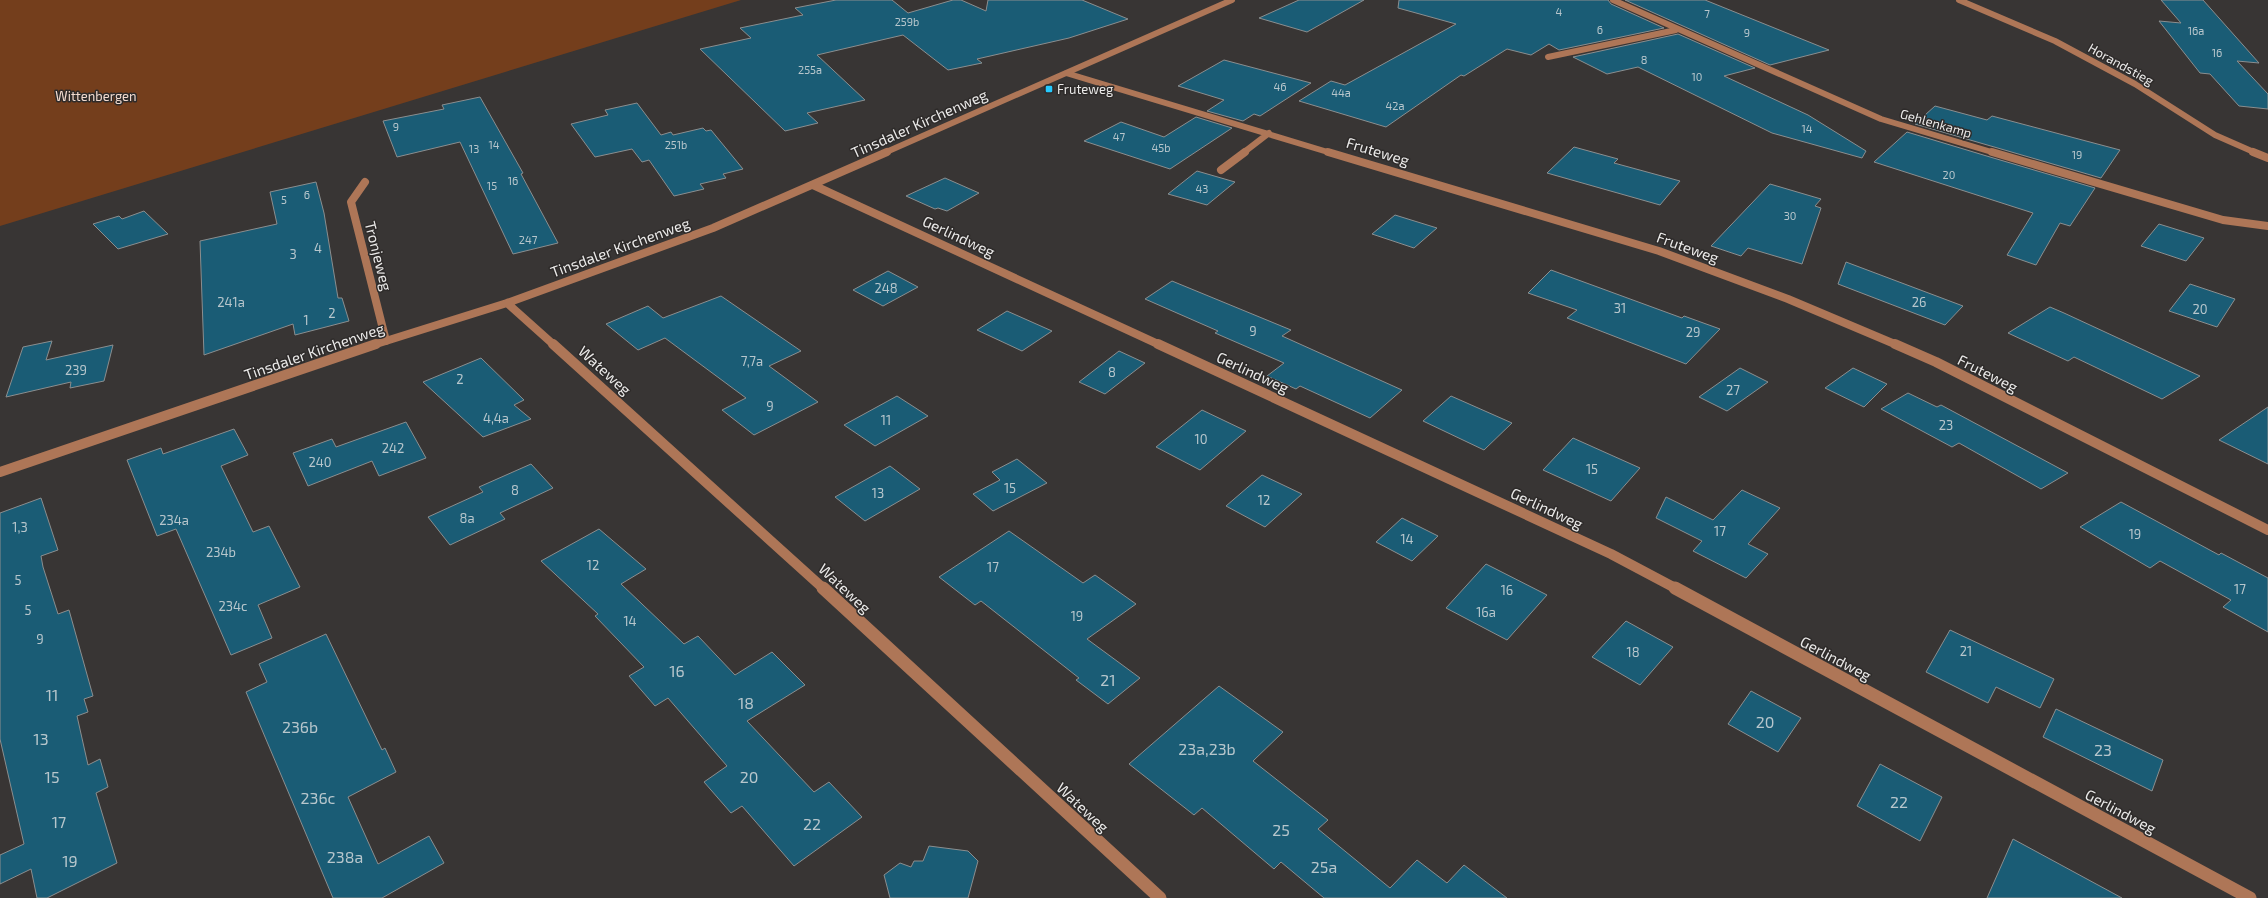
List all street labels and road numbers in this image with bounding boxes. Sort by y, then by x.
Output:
street label: Horandstieg [2085,39,2157,89]
street label: Tinsdaler Kirchenweg [848,85,990,161]
street label: Gehlenkamp [1898,105,1974,141]
street label: Fruteweg [1344,133,1412,169]
street label: Gerlindweg [920,211,999,261]
street label: Tinsdaler Kirchenweg [548,213,693,281]
street label: Tronjeweg [361,219,396,293]
street label: Fruteweg [1654,227,1722,267]
street label: Tinsdaler Kirchenweg [242,318,387,383]
street label: Wateweg [575,342,636,399]
street label: Gerlindweg [1214,347,1293,397]
street label: Fruteweg [1955,350,2022,396]
street label: Gerlindweg [1508,483,1587,533]
street label: Wateweg [815,559,875,617]
street label: Gerlindweg [1797,632,1875,684]
street label: Wateweg [1053,778,1113,836]
street label: Gerlindweg [2082,785,2160,837]

